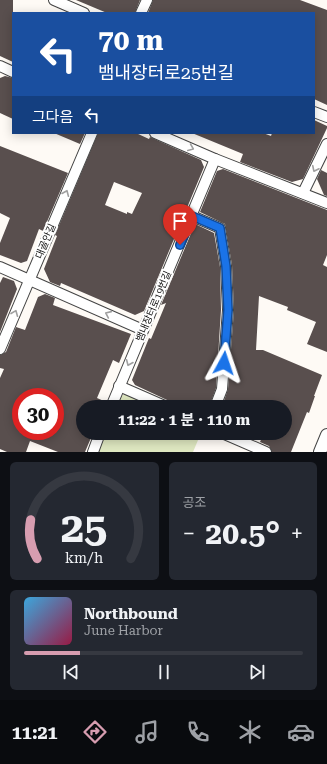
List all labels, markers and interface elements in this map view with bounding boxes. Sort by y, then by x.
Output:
text: 70 m [98,24,163,57]
icon: left [32,28,84,80]
text: 뱀내장터로25번길 [98,62,234,83]
icon: left [81,104,103,126]
text: 그다음 [32,108,73,126]
one-way arrow [187,144,194,152]
one-way arrow [312,164,320,172]
one-way arrow [61,190,69,198]
pin [163,204,197,245]
icon: arrive [169,210,191,232]
street label: 대골안길 [33,222,58,260]
street label: 뱀내장터로19번길 [134,269,173,343]
one-way arrow [10,310,18,317]
one-way arrow [104,311,112,319]
position arrow [203,342,245,384]
one-way arrow [126,358,134,366]
speed limit sign: 30 [12,388,64,440]
text: 11:22 · 1 분 · 110 m [118,411,250,429]
text: 공조 [183,495,206,510]
text: 25 [61,503,108,552]
text: 20.5° [205,516,280,551]
text: − [183,521,195,546]
text: + [291,521,303,546]
text: km/h [65,550,103,566]
text: Northbound [84,605,178,623]
text: June Harbor [84,623,163,638]
icon: previous [60,661,82,683]
icon: pause [153,661,175,683]
icon: next [246,661,268,683]
icon: directions [81,718,109,746]
icon: music [133,718,161,746]
icon: phone [184,718,212,746]
icon: climate [236,718,264,746]
icon: car [287,718,315,746]
text: 11:21 [12,722,58,743]

